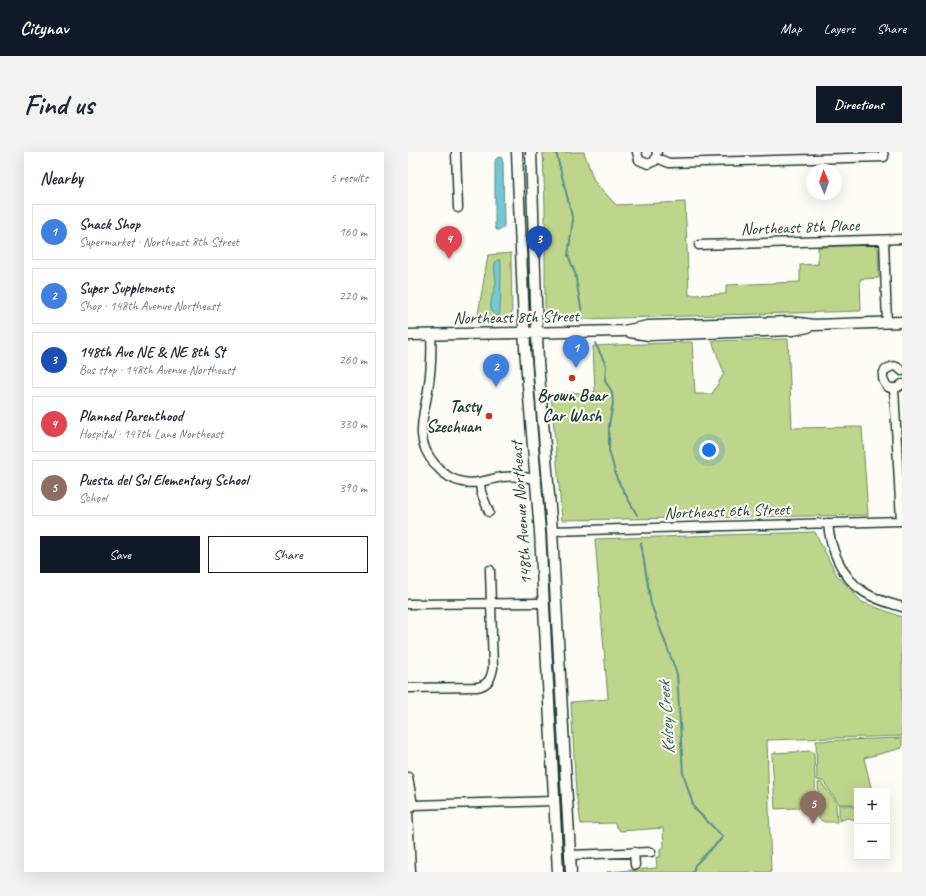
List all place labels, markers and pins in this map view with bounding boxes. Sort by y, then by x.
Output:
pin: 4 [436,226,462,259]
pin: 3 [526,226,552,259]
pin: 1 [563,335,589,368]
pin: 2 [483,354,509,387]
marker: Brown Bear Car Wash [567,373,577,383]
place label: Brown Bear Car Wash [537,385,609,426]
place label: Tasty Szechuan [426,396,483,437]
marker: Tasty Szechuan [484,411,494,421]
pin: 5 [800,791,826,824]

